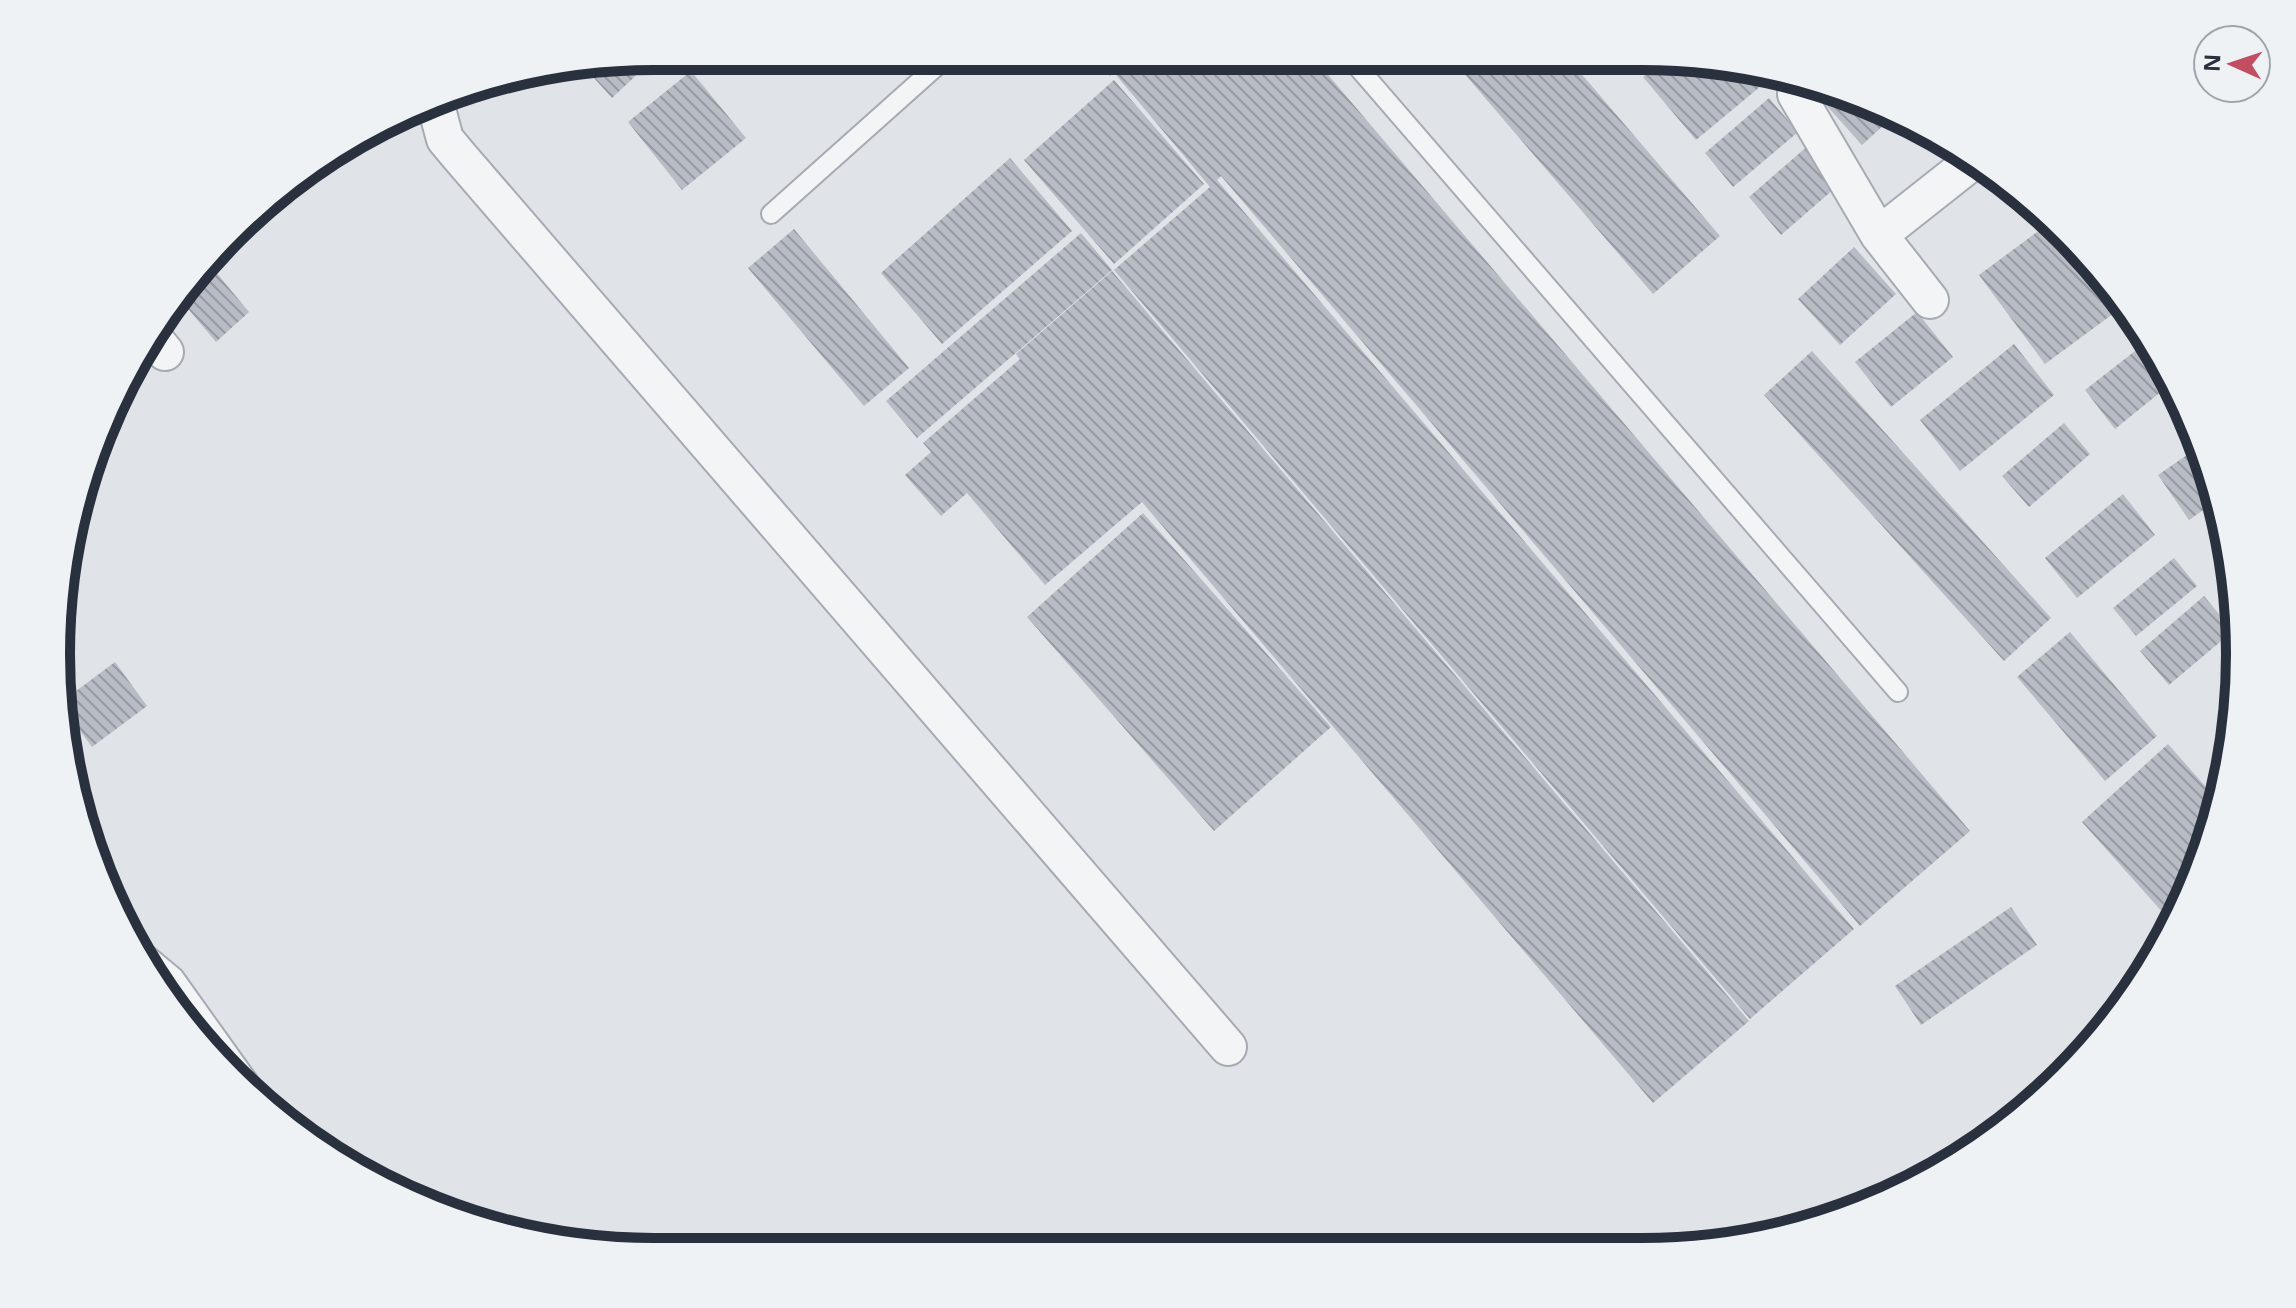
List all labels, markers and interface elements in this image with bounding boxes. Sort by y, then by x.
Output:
north arrow [2192,24,2272,104]
text: N [2196,53,2226,73]

